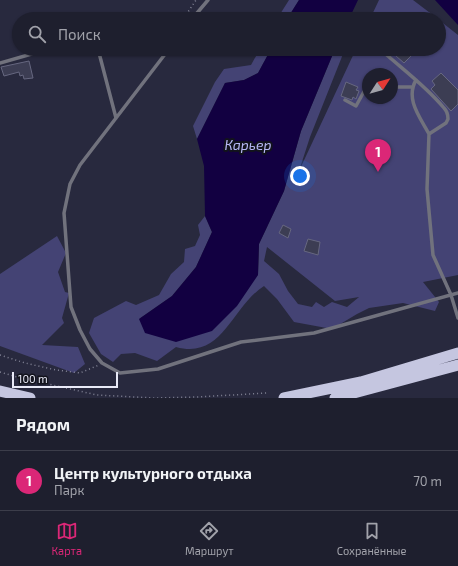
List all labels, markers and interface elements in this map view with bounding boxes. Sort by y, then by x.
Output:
search box [12,12,446,56]
icon: search [26,23,48,45]
text: Поиск [58,25,101,43]
north arrow [362,68,398,104]
water label: Карьер [224,136,272,153]
pin: 1 [365,139,391,172]
your location [290,166,310,186]
scale bar [12,370,118,389]
text: 100 m [18,372,48,385]
text: Рядом [16,414,70,434]
text: Центр культурного отдыха [54,464,252,482]
text: 1 [26,473,32,489]
text: 70 m [413,473,442,489]
text: Парк [54,482,84,498]
tab: Карта [52,520,82,557]
tab: Маршрут [185,520,234,557]
tab: Сохранённые [337,520,406,557]

